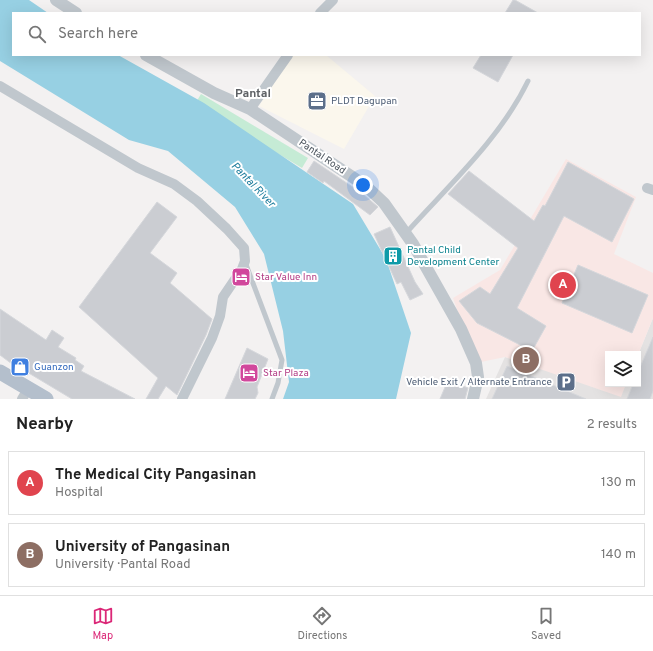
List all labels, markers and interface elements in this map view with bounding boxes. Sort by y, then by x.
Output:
search box [12,12,641,56]
icon: search [26,23,48,45]
text: Search here [58,25,138,44]
district label: Pantal [235,86,271,102]
office icon: PLDT Dagupan [306,90,328,112]
place label: PLDT Dagupan [331,95,397,108]
street label: Pantal Road [296,137,348,177]
water label: Pantal River [228,159,279,211]
your location [353,175,373,195]
place label: Pantal Child Development Center [407,244,499,269]
building icon: Pantal Child Development Center [382,245,404,267]
hotel icon: Star Value Inn [230,266,252,288]
pin: A [550,270,576,300]
place label: Star Value Inn [255,271,317,284]
pin: B [513,345,539,375]
map controls [605,351,641,387]
button: layers [605,351,641,387]
shop icon: Guanzon [9,356,31,378]
place label: Guanzon [34,361,74,374]
hotel icon: Star Plaza [238,362,260,384]
place label: Star Plaza [263,367,309,380]
parking icon: Vehicle Exit / Alternate Entrance [555,371,577,393]
place label: Vehicle Exit / Alternate Entrance [406,376,552,389]
text: Nearby [16,414,73,436]
text: 2 results [587,417,637,433]
text: The Medical City Pangasinan [55,466,257,485]
text: A [25,475,35,491]
text: 130 m [601,475,636,491]
text: Hospital [55,485,103,501]
text: University of Pangasinan [55,538,230,557]
text: B [26,547,34,563]
text: 140 m [601,547,636,563]
text: University · Pantal Road [55,557,191,573]
tab: Map [92,605,114,643]
tab: Directions [297,605,347,643]
tab: Saved [531,605,561,643]

